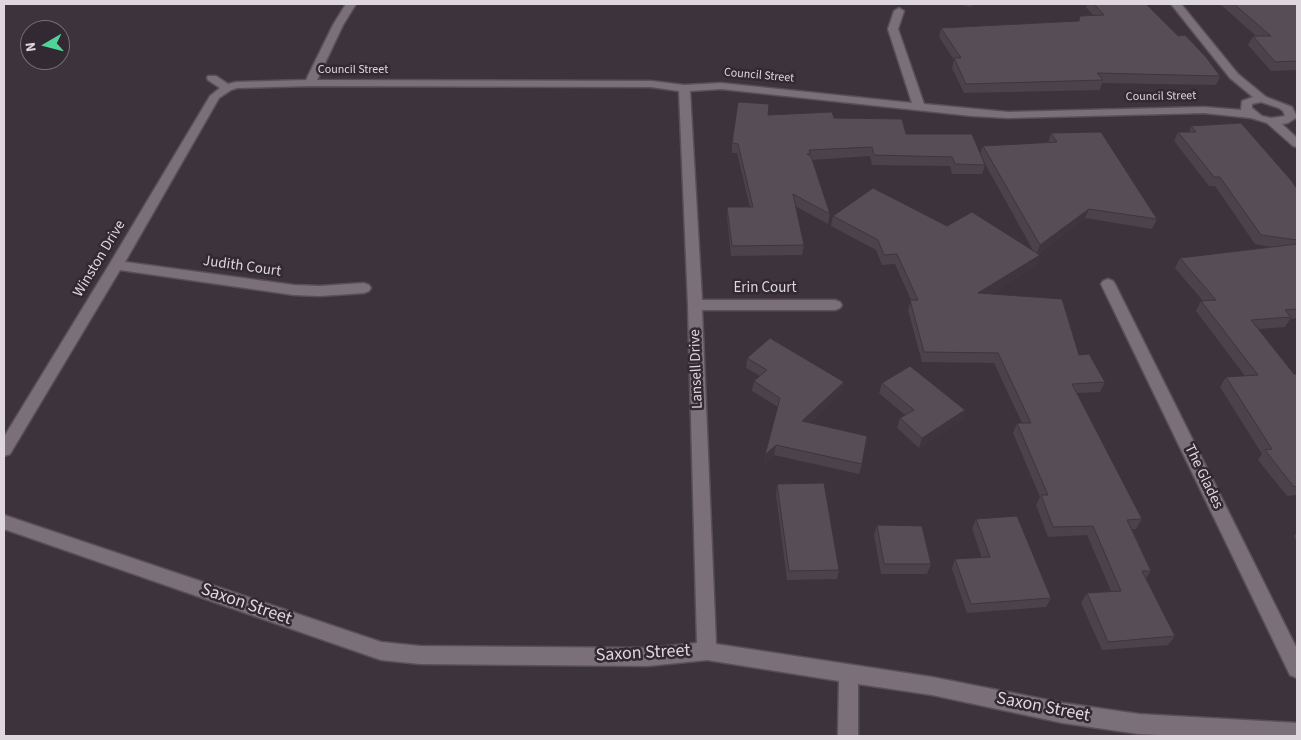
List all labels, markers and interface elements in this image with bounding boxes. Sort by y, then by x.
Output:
north arrow [20,20,70,70]
text: N [21,41,42,53]
street label: Council Street [318,63,388,77]
street label: Council Street [723,66,795,86]
street label: Council Street [1126,89,1196,105]
street label: Winston Drive [70,217,130,301]
street label: Judith Court [202,253,282,281]
street label: Erin Court [733,280,797,298]
street label: Lansell Drive [687,329,707,409]
street label: The Glades [1180,442,1226,512]
street label: Saxon Street [198,579,294,631]
street label: Saxon Street [595,641,691,667]
street label: Saxon Street [994,688,1092,728]

